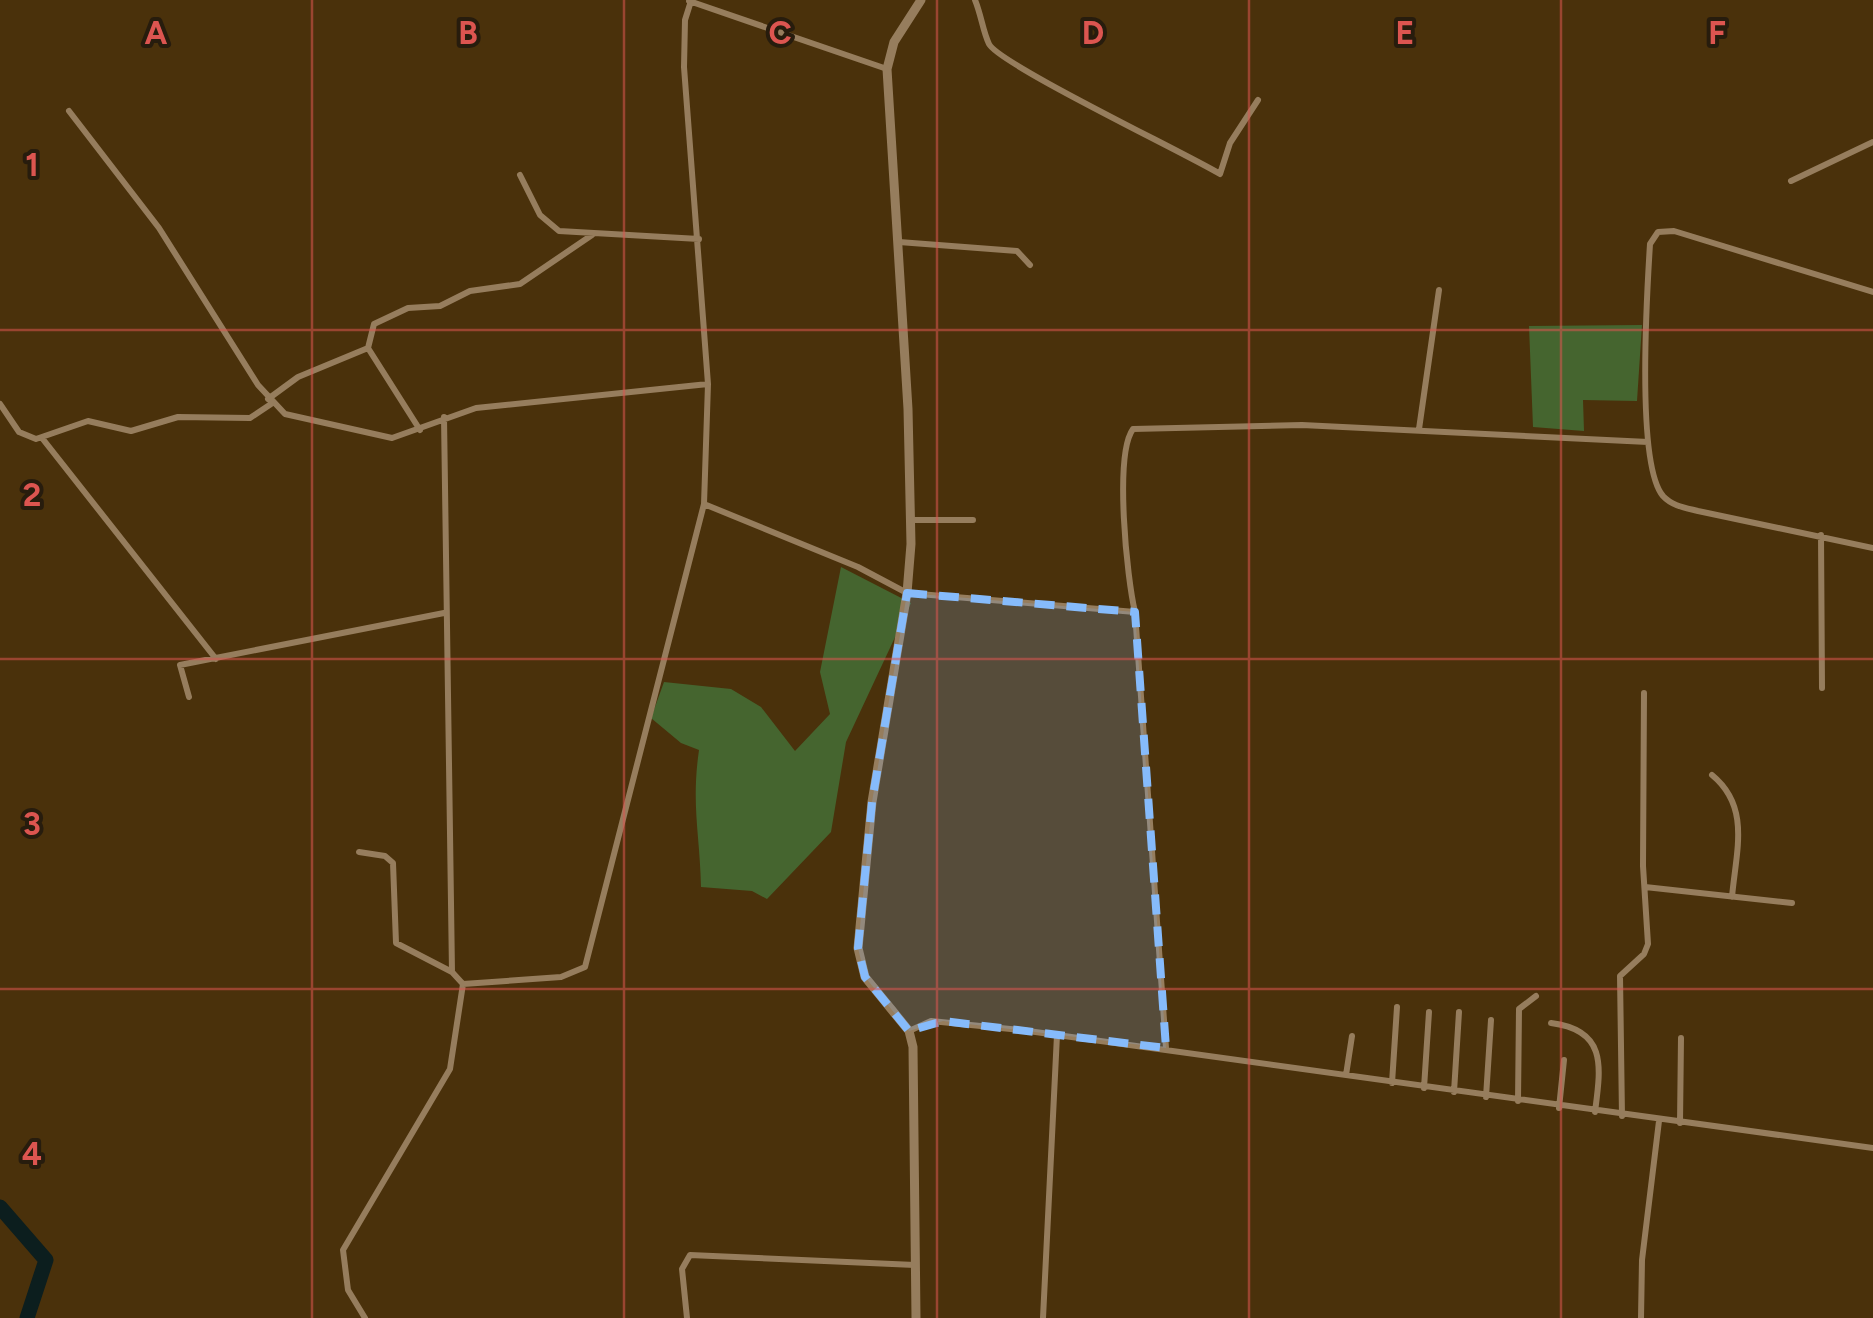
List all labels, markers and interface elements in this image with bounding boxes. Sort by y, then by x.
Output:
text: A [145,14,168,52]
text: B [458,14,478,52]
text: C [768,14,792,52]
text: D [1082,14,1104,52]
text: E [1396,14,1414,52]
text: F [1708,14,1726,52]
text: 1 [25,146,39,184]
text: 2 [23,476,41,514]
text: 3 [23,805,41,843]
text: 4 [22,1135,42,1173]

